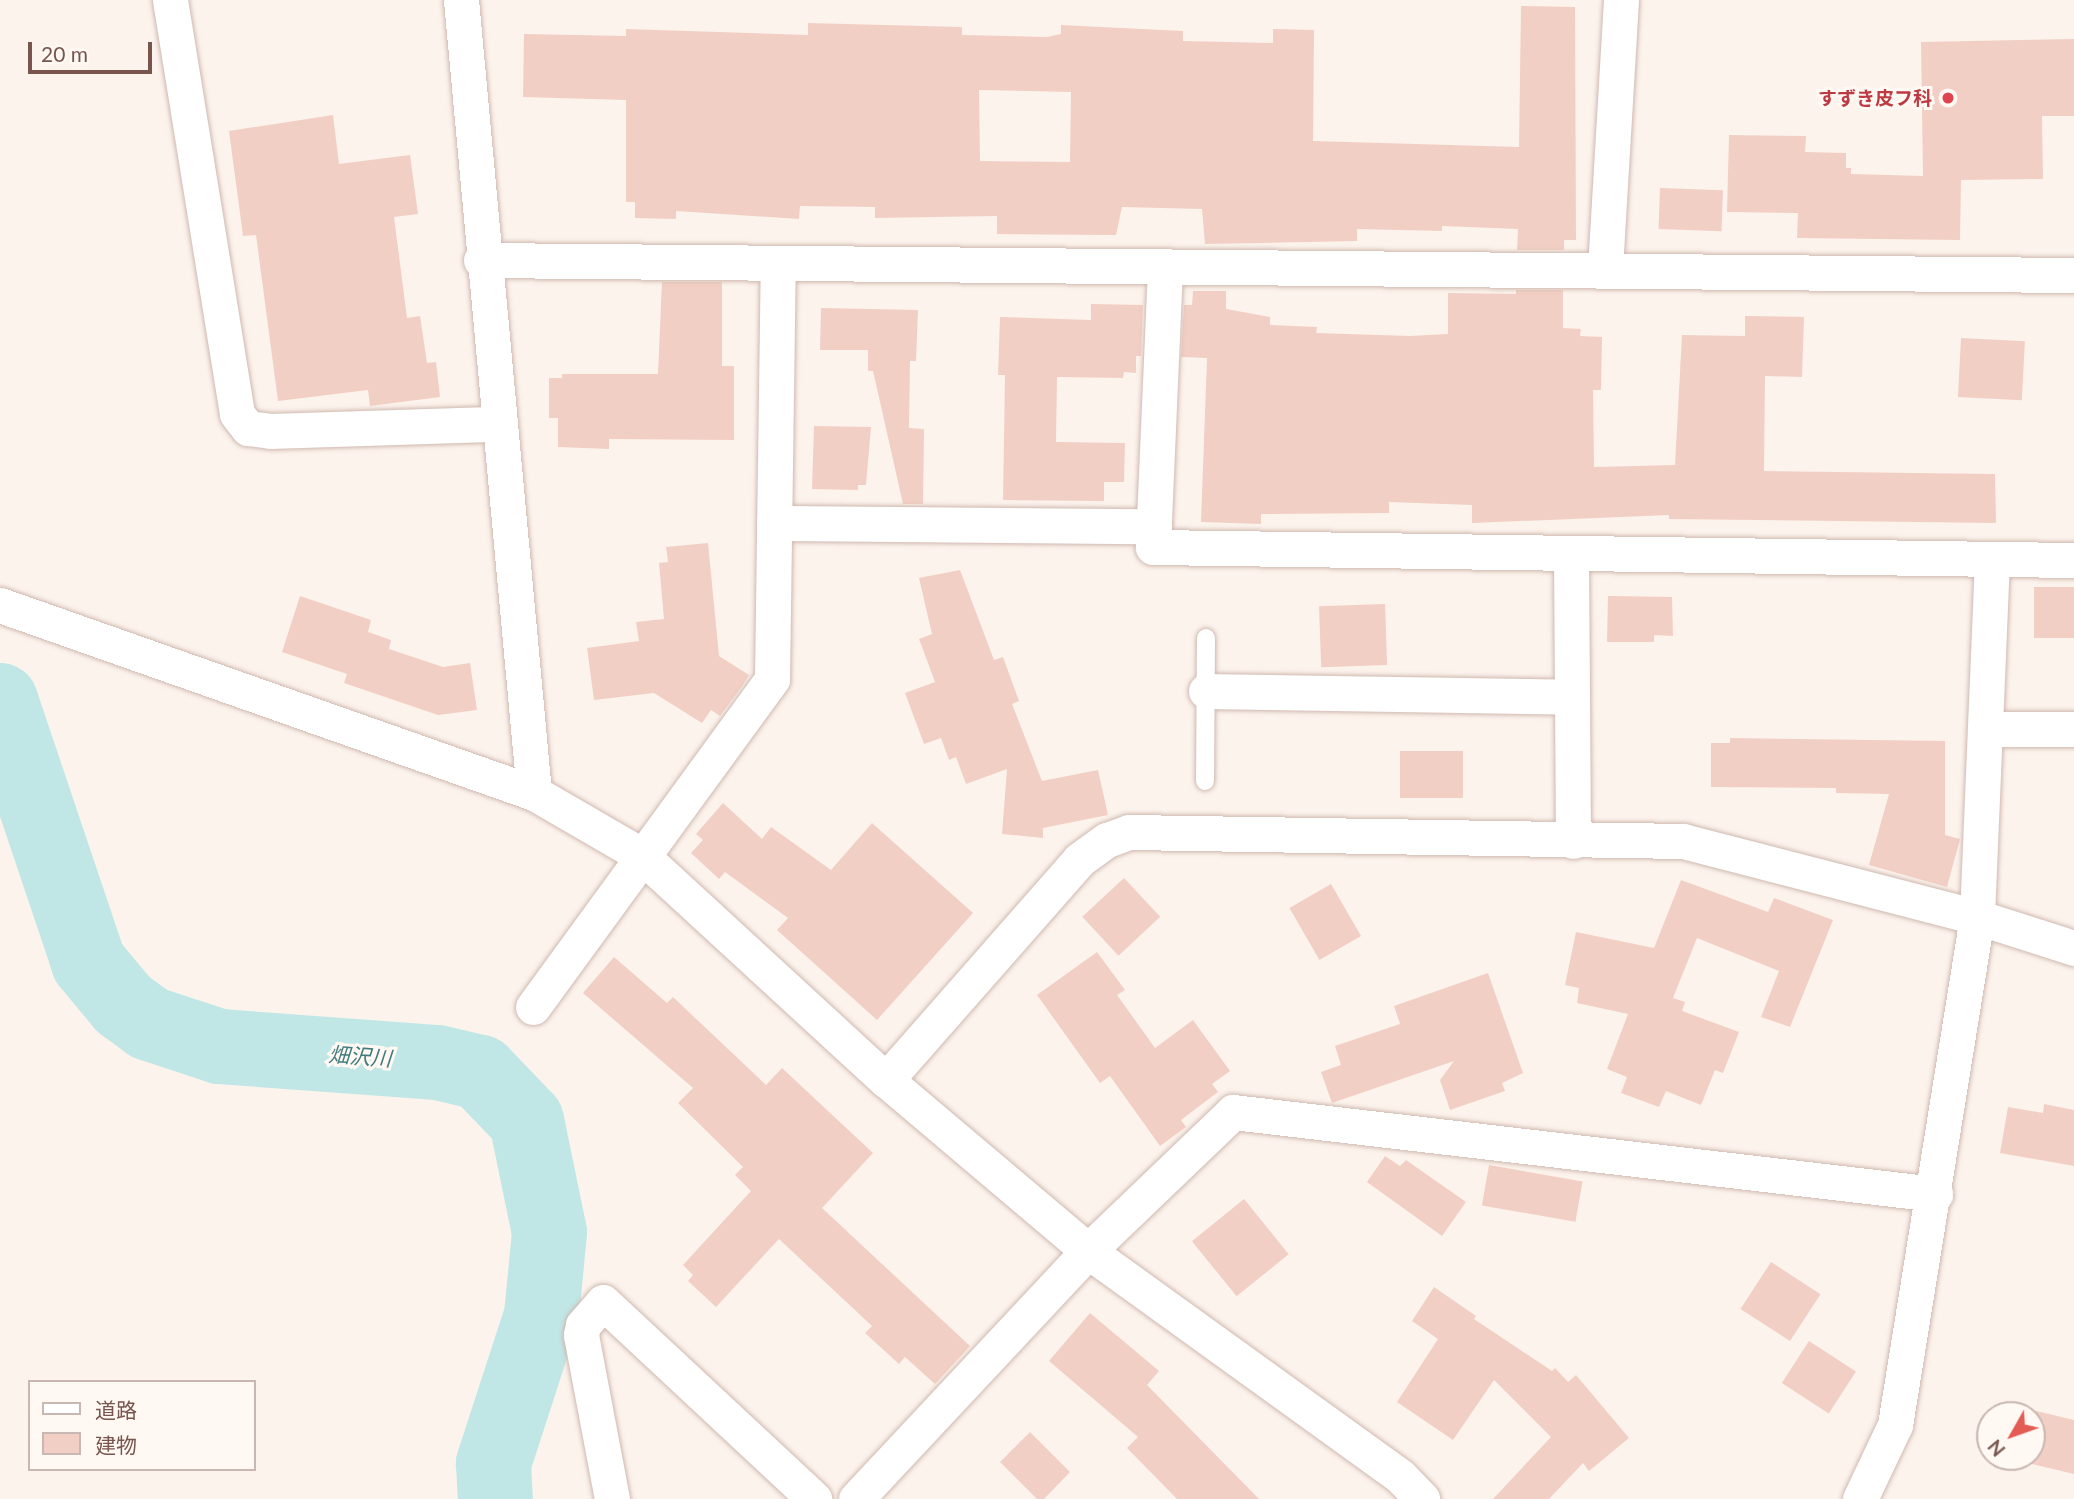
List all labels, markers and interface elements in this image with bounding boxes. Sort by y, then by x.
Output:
scale bar [32,28,156,72]
text: 20 m [41,41,88,66]
place label: すずき皮フ科 [1818,87,1932,109]
marker: すずき皮フ科 [1938,88,1958,108]
water label: 畑沢川 [328,1041,392,1071]
legend [28,1380,256,1471]
text: 道路 [95,1397,137,1422]
north arrow [1976,1401,2046,1471]
text: 建物 [95,1432,137,1457]
text: N [1983,1436,2010,1462]

